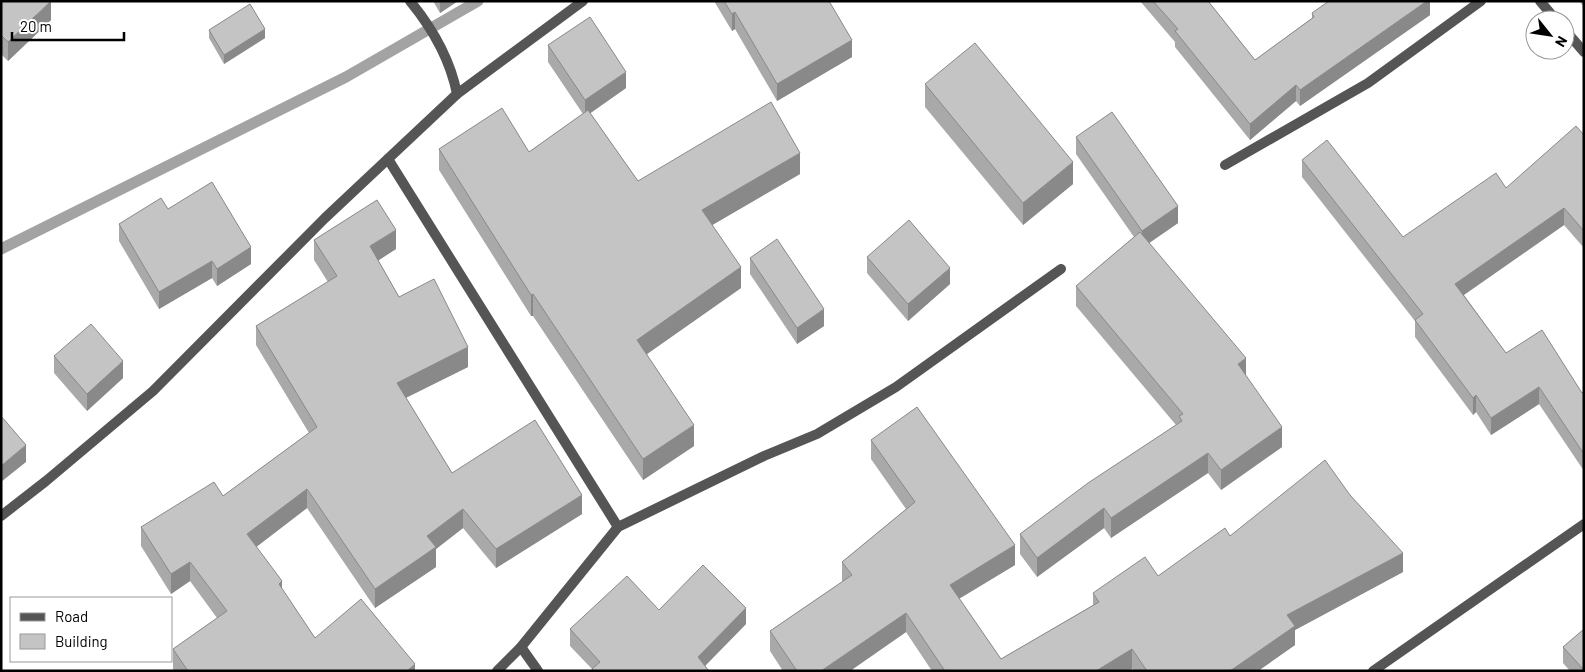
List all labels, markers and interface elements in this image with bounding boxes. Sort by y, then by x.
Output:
scale bar [12,10,125,42]
north arrow [1525,10,1575,60]
text: 20 m [20,17,52,35]
text: N [1552,33,1571,50]
legend [10,597,172,662]
text: Road [55,607,88,625]
text: Building [55,632,108,650]

